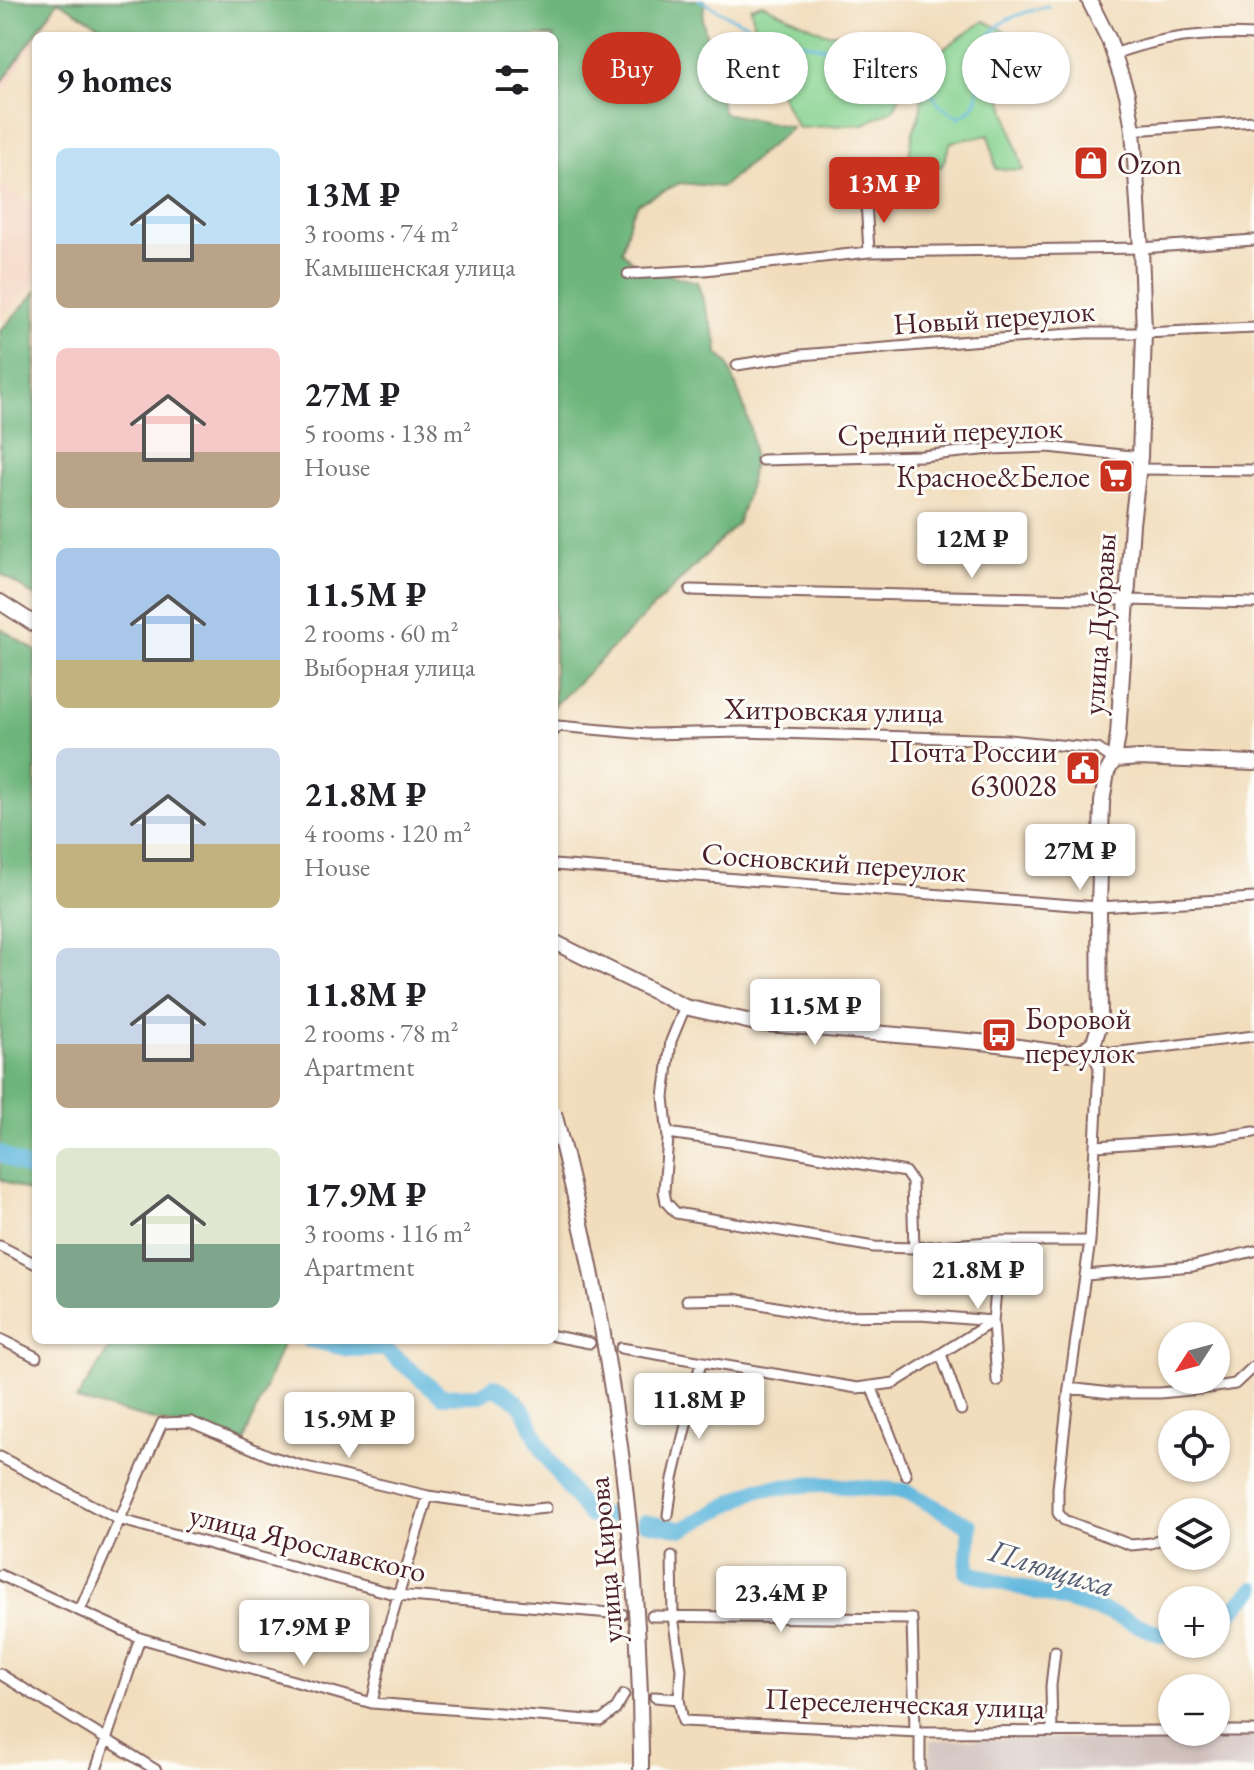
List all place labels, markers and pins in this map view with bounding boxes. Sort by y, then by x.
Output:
shop icon: Ozon [1072,144,1110,182]
place label: Ozon [1117,144,1182,183]
pin: 13M ₽ [828,157,940,225]
place label: Красное&Белое [896,457,1090,496]
supermarket icon: Красное&Белое [1097,457,1135,495]
pin: 12M ₽ [916,512,1028,580]
place label: Почта России 630028 [889,732,1057,805]
public building icon: Почта России 630028 [1064,749,1102,787]
pin: 27M ₽ [1024,824,1136,892]
pin: 11.5M ₽ [741,979,889,1047]
place label: Боровой переулок [1025,999,1135,1072]
bus stop icon: Боровой переулок [980,1016,1018,1054]
pin: 21.8M ₽ [904,1243,1052,1311]
pin: 11.8M ₽ [625,1373,773,1441]
pin: 15.9M ₽ [275,1392,423,1460]
pin: 23.4M ₽ [707,1566,855,1634]
pin: 17.9M ₽ [230,1600,378,1668]

